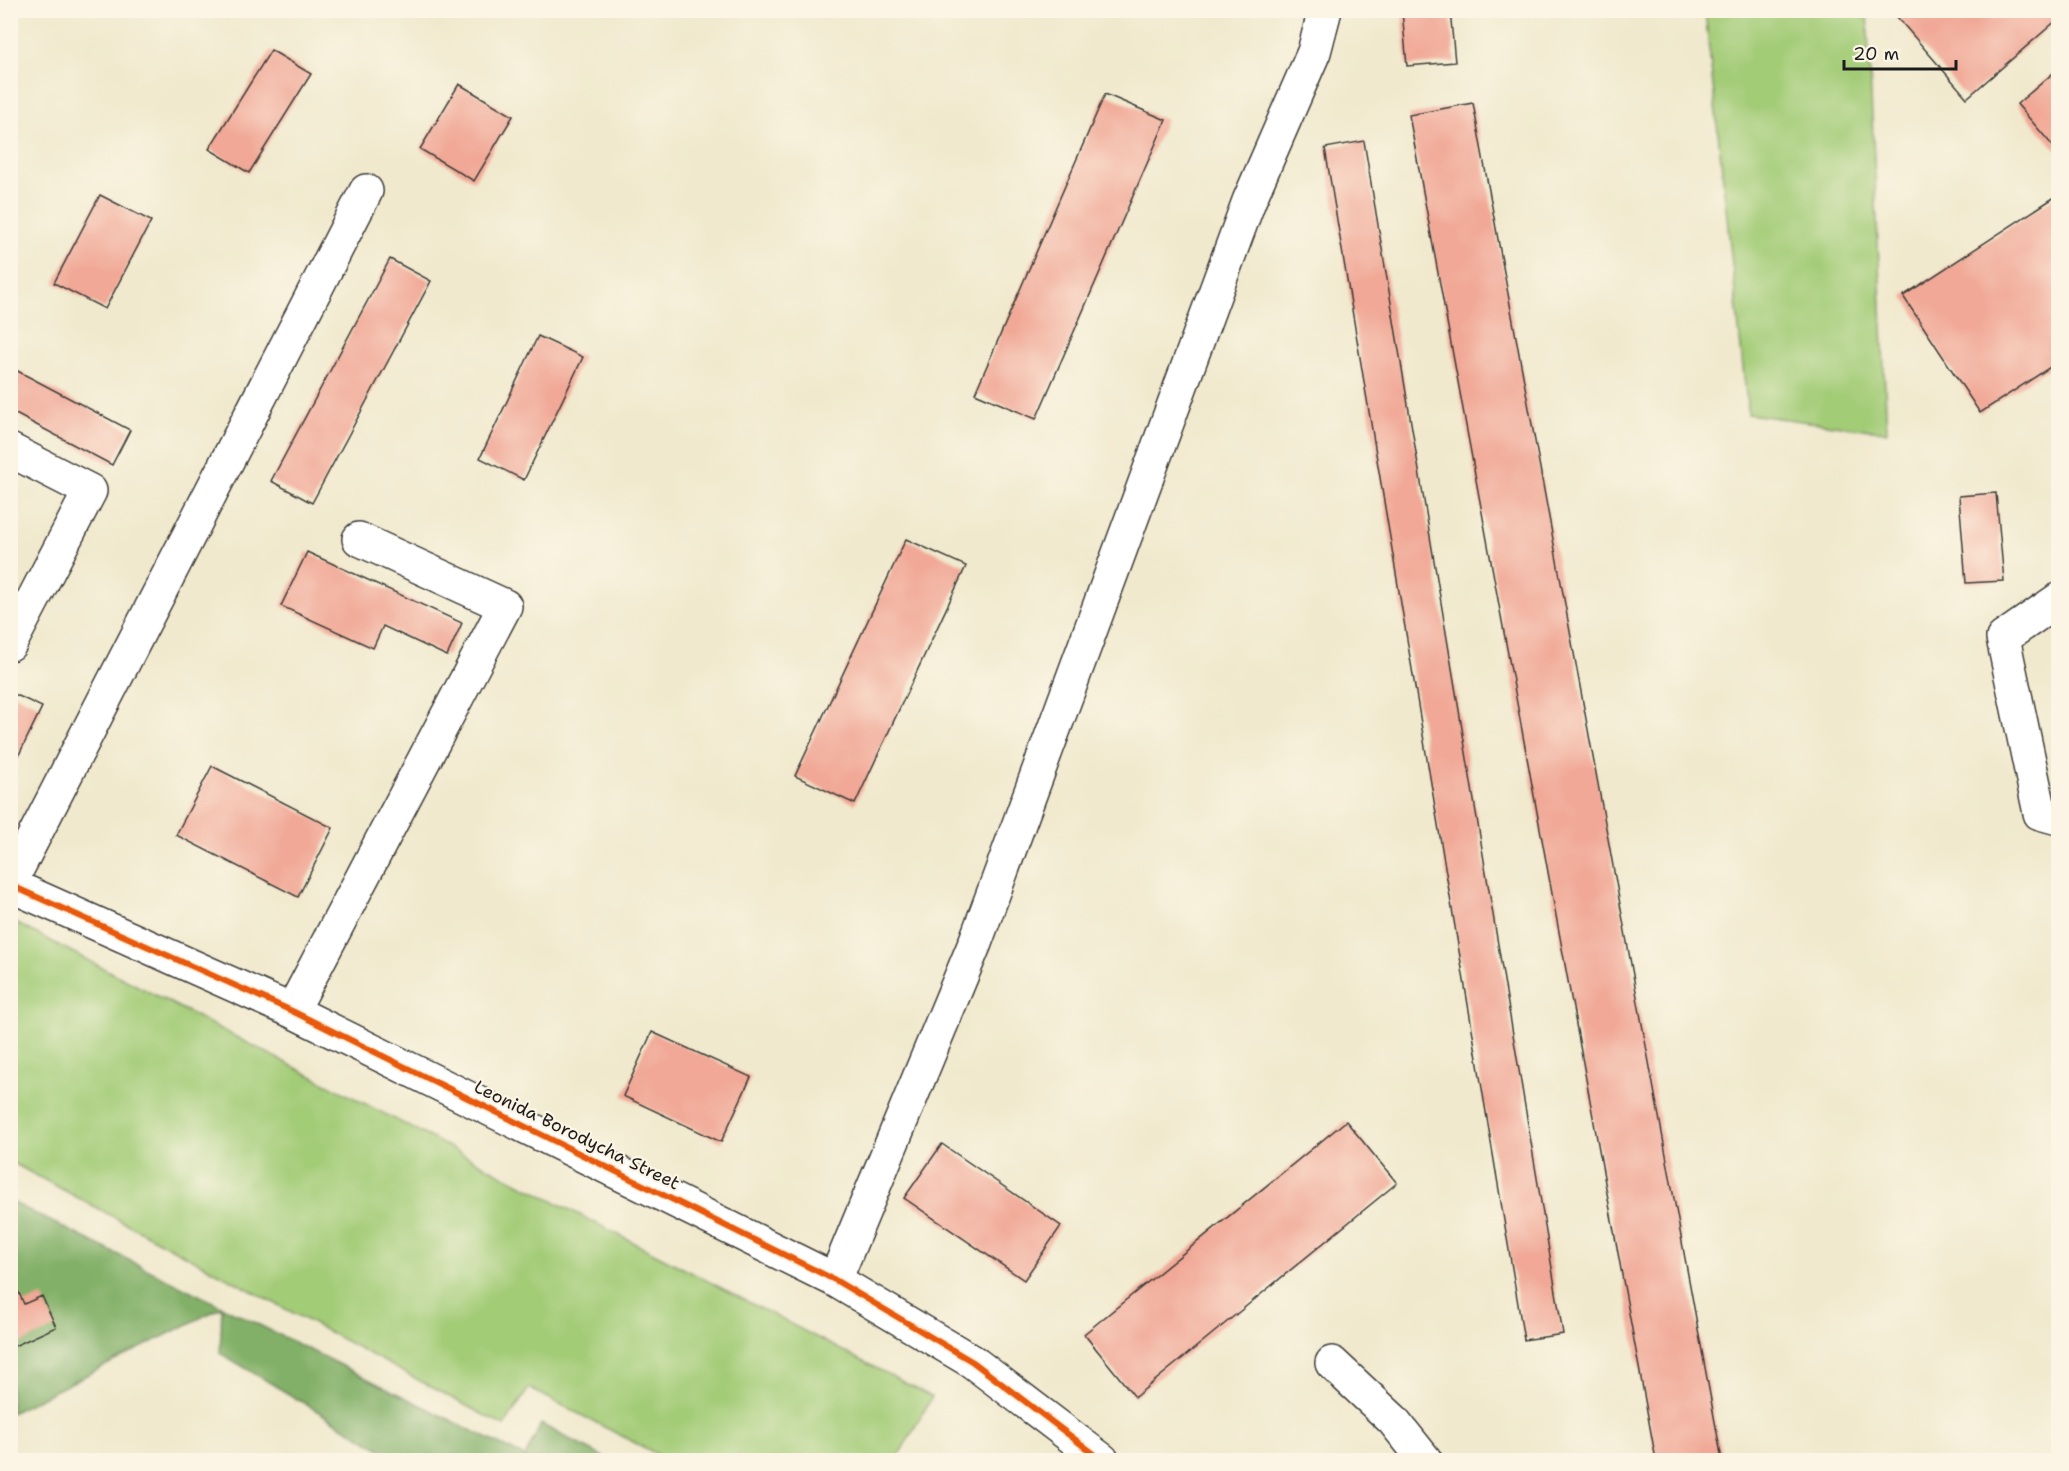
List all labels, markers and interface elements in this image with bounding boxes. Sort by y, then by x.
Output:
scale bar [1844,33,1956,71]
text: 20 m [1853,42,1899,66]
street label: Leonida Borodycha Street [470,1075,684,1195]

